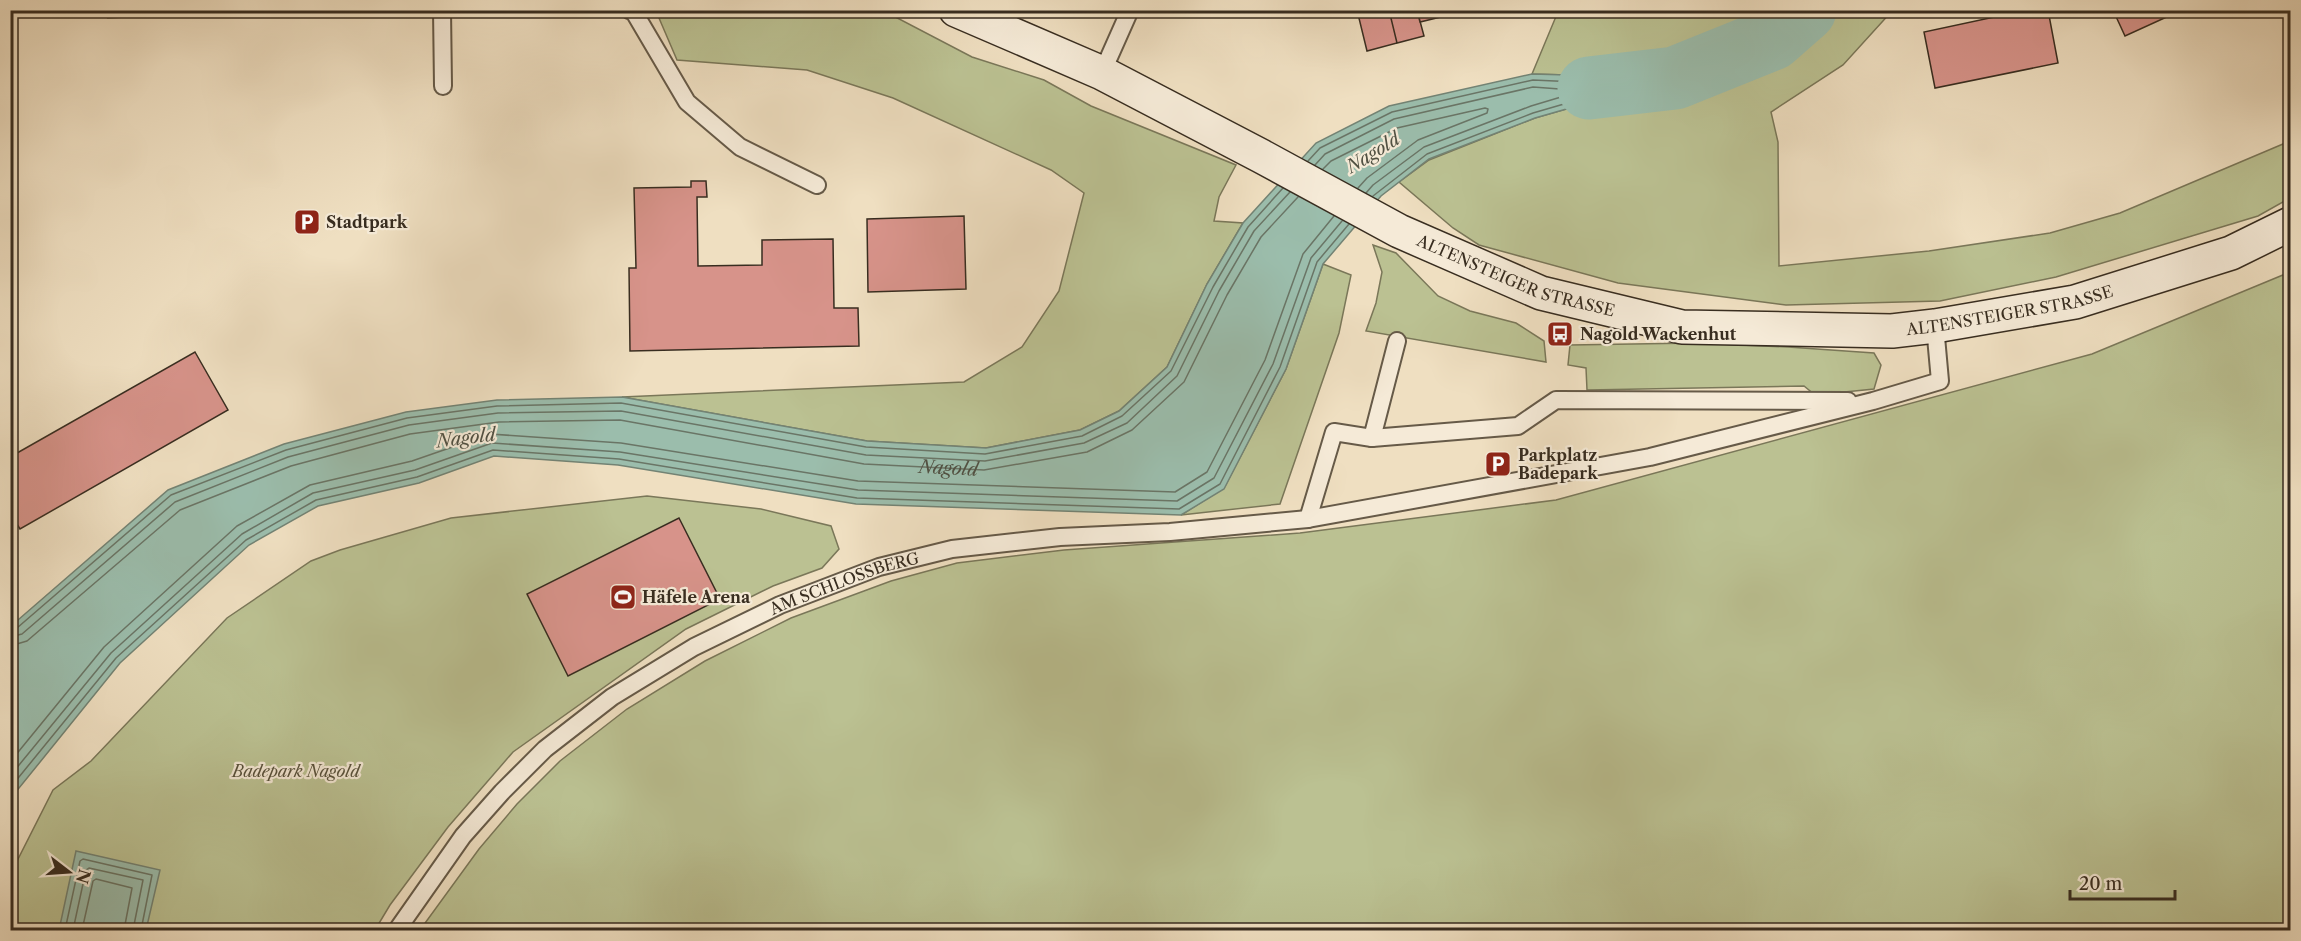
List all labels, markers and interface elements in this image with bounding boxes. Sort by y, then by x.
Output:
water label: Nagold [1340,127,1406,179]
parking icon: Stadtpark [292,207,322,237]
place label: Stadtpark [326,212,408,232]
street label: ALTENSTEIGER STRASSE [1413,230,1617,320]
street label: ALTENSTEIGER STRASSE [1904,281,2115,339]
bus stop icon: Nagold Wackenhut [1545,319,1575,349]
place label: Nagold Wackenhut [1580,324,1737,344]
water label: Nagold [433,423,499,453]
place label: Parkplatz Badepark [1518,445,1598,483]
parking icon: Parkplatz Badepark [1483,449,1513,479]
water label: Nagold [916,456,981,481]
street label: AM SCHLOSSBERG [765,548,921,619]
sports icon: Häfele Arena [608,582,638,612]
place label: Häfele Arena [642,587,751,607]
park label: Badepark Nagold [230,761,361,781]
north arrow [39,842,99,902]
scale bar [2070,863,2175,901]
text: N [72,867,95,886]
text: 20 m [2079,873,2123,895]

